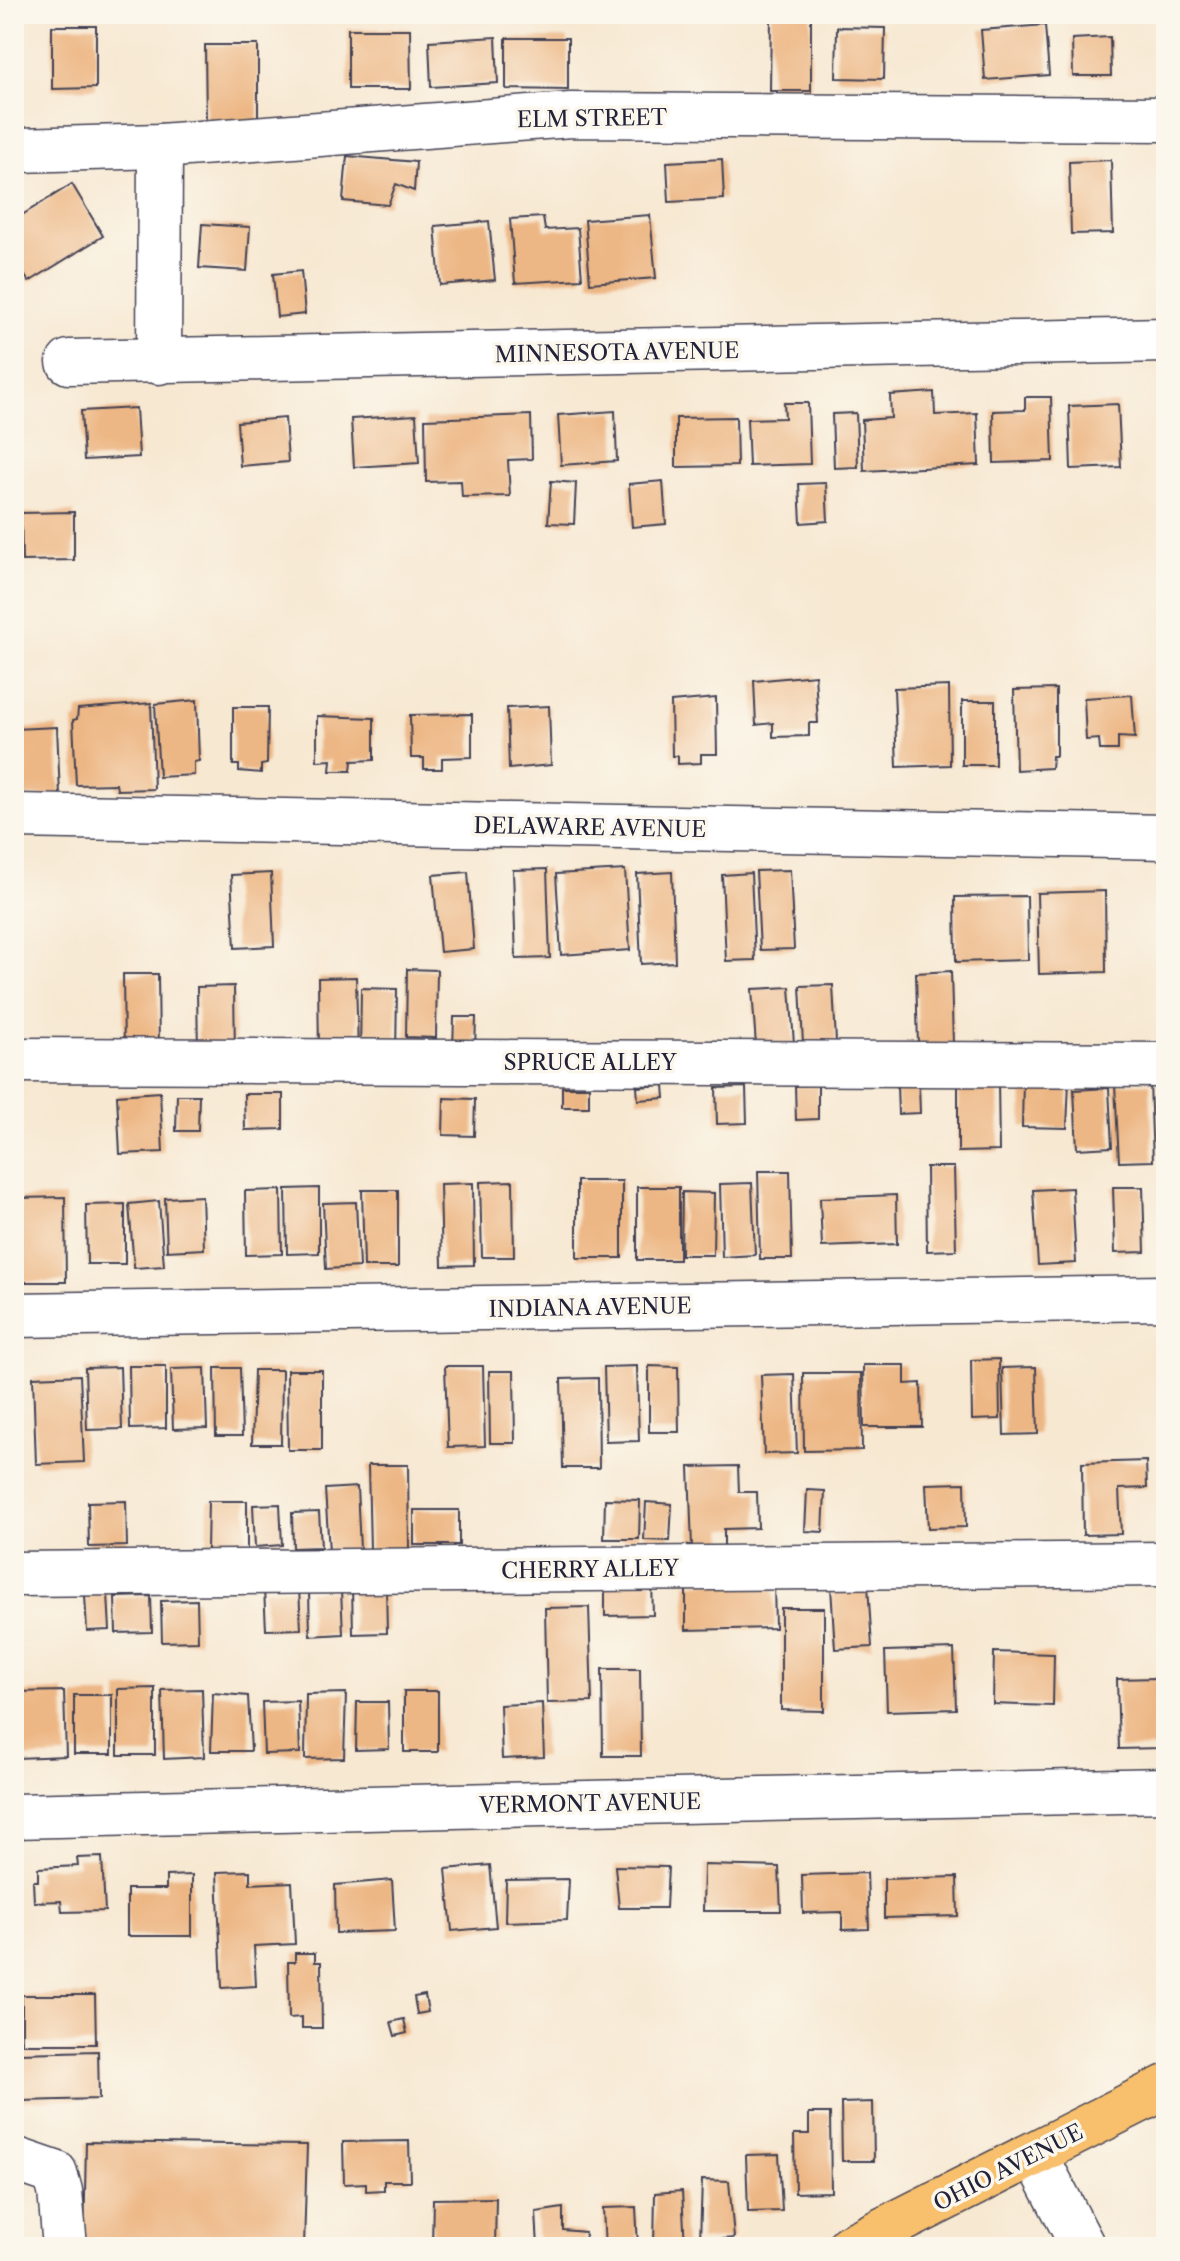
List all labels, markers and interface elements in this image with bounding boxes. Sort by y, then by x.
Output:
street label: ELM STREET [517,104,668,133]
street label: MINNESOTA AVENUE [494,337,740,368]
street label: DELAWARE AVENUE [473,812,706,843]
street label: SPRUCE ALLEY [503,1049,677,1076]
street label: INDIANA AVENUE [488,1292,692,1323]
street label: CHERRY ALLEY [501,1554,680,1585]
street label: VERMONT AVENUE [478,1788,701,1819]
street label: OHIO AVENUE [929,2118,1087,2217]

